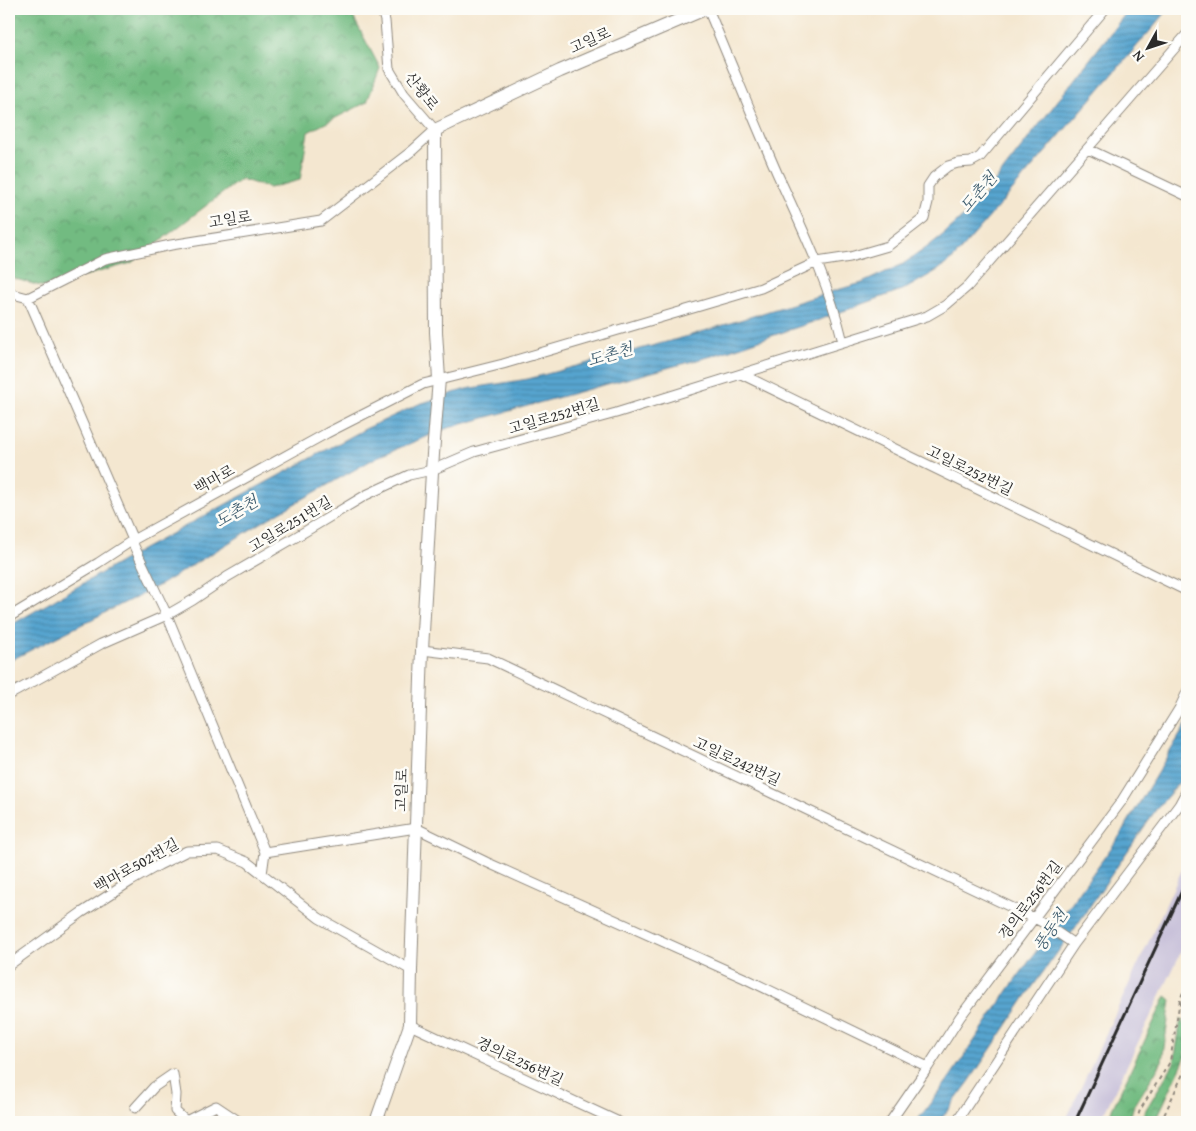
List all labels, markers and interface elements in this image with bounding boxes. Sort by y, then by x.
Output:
street label: 고일로 [566,21,615,58]
north arrow [1124,22,1174,72]
text: N [1127,46,1149,66]
street label: 산황로 [400,67,444,115]
water label: 도촌천 [954,165,1003,217]
street label: 고일로 [207,205,254,233]
water label: 도촌천 [584,336,637,372]
street label: 고일로252번길 [506,393,602,439]
street label: 고일로252번길 [923,440,1017,500]
street label: 백마로 [190,459,239,499]
water label: 도촌천 [210,488,263,533]
street label: 고일로251번길 [244,491,336,557]
street label: 고일로242번길 [690,732,784,790]
street label: 고일로 [390,767,412,812]
street label: 백마로502번길 [90,833,182,897]
street label: 경의로256번길 [993,856,1067,944]
water label: 풍동천 [1027,903,1074,956]
street label: 경의로256번길 [473,1032,567,1090]

